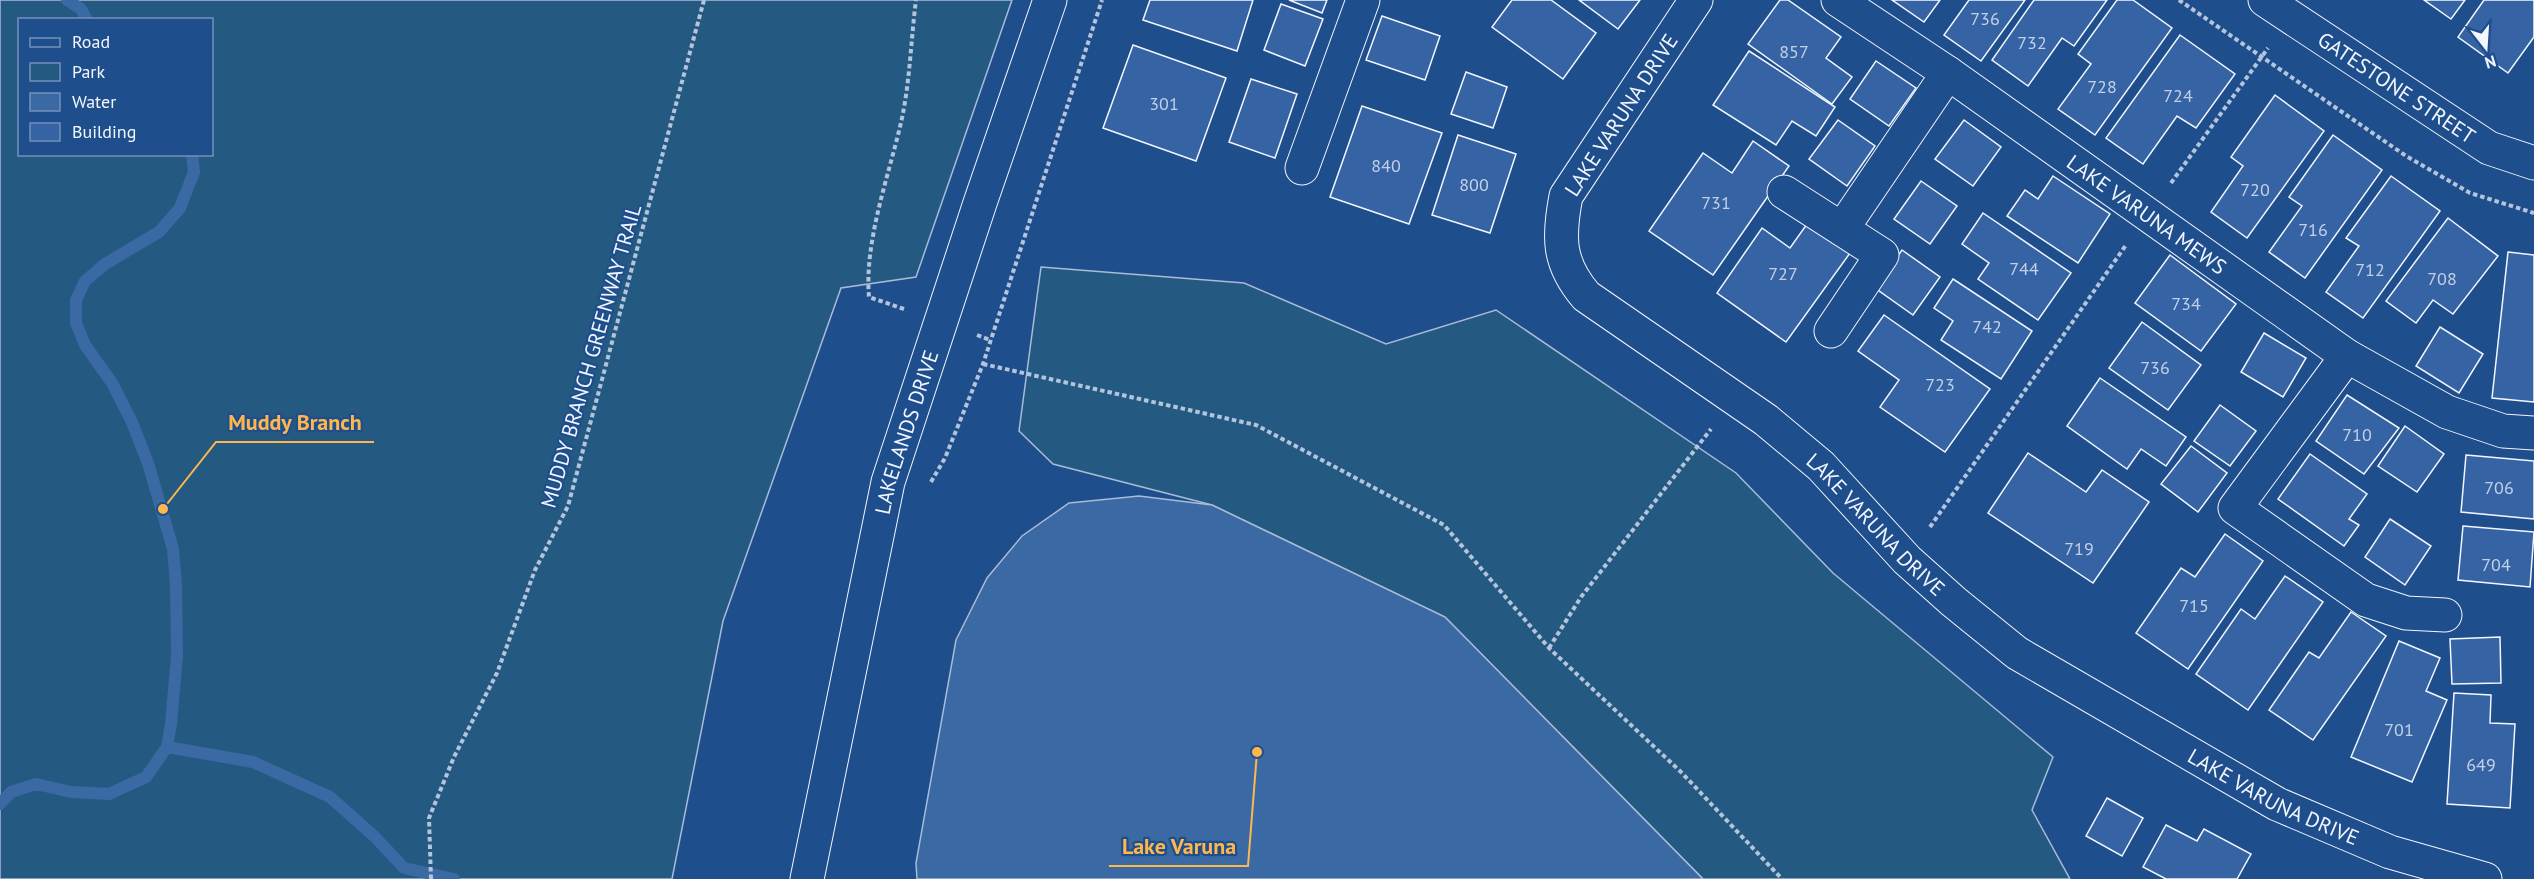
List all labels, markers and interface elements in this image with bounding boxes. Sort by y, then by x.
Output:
house number: 736 [1970,7,2000,30]
legend [18,18,213,156]
north arrow [2456,18,2516,78]
street label: GATESTONE STREET [2313,25,2481,149]
street label: LAKE VARUNA DRIVE [1558,29,1684,201]
text: Road [72,30,110,53]
house number: 732 [2017,31,2047,54]
house number: 857 [1779,40,1809,63]
text: N [2482,51,2498,73]
text: Park [72,60,105,83]
house number: 728 [2087,75,2117,98]
house number: 724 [2163,84,2193,107]
text: Water [72,90,116,113]
house number: 301 [1149,92,1179,115]
text: Building [72,120,136,143]
street label: LAKE VARUNA MEWS [2062,148,2232,280]
house number: 840 [1371,154,1401,177]
house number: 800 [1459,173,1489,196]
house number: 720 [2240,178,2270,201]
house number: 731 [1701,191,1731,214]
street label: MUDDY BRANCH GREENWAY TRAIL [535,201,647,511]
house number: 716 [2298,218,2328,241]
house number: 744 [2009,257,2039,280]
house number: 712 [2355,258,2385,281]
house number: 727 [1768,262,1798,285]
house number: 708 [2427,267,2457,290]
house number: 734 [2171,292,2201,315]
house number: 742 [1972,315,2002,338]
street label: LAKELANDS DRIVE [868,346,944,517]
house number: 736 [2140,356,2170,379]
house number: 723 [1925,373,1955,396]
callout: Muddy Branch [216,402,374,442]
text: Muddy Branch [228,408,362,436]
house number: 710 [2342,423,2372,446]
street label: LAKE VARUNA DRIVE [1801,446,1951,601]
house number: 706 [2484,476,2514,499]
house number: 719 [2064,537,2094,560]
house number: 704 [2481,553,2511,576]
house number: 715 [2179,594,2209,617]
house number: 701 [2384,718,2414,741]
street label: LAKE VARUNA DRIVE [2183,742,2363,851]
house number: 649 [2466,753,2496,776]
callout: Lake Varuna [1109,826,1248,866]
text: Lake Varuna [1122,832,1236,860]

